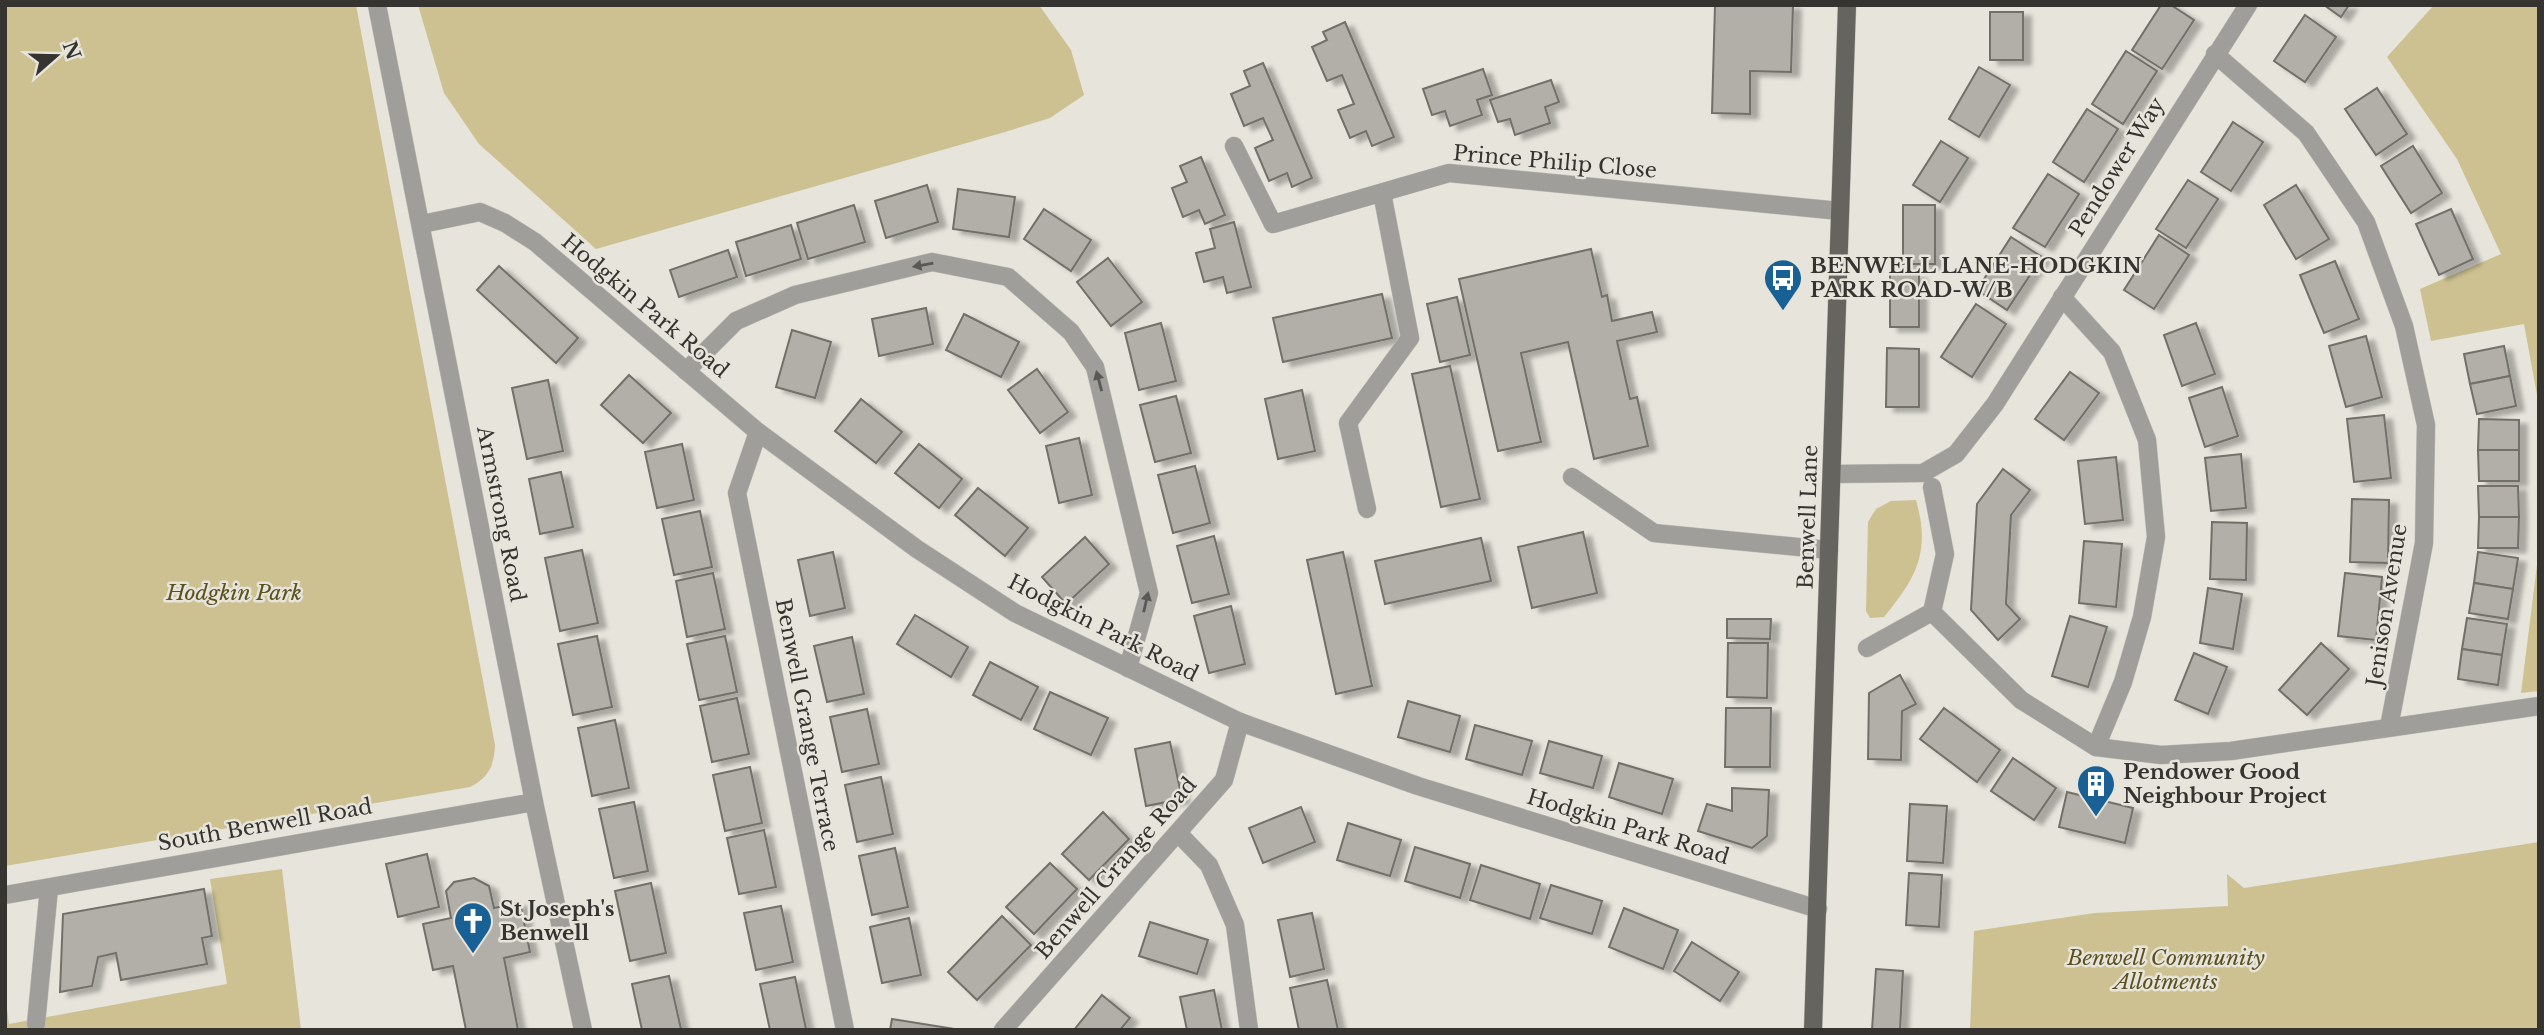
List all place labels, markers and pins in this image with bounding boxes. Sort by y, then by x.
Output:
place label: BENWELL LANE-HODGKIN PARK ROAD-W/B [1810,253,2142,303]
bus stop icon: BENWELL LANE-HODGKIN PARK ROAD-W/B [1762,257,1804,312]
place label: Pendower Good Neighbour Project [2123,759,2327,809]
building icon: Pendower Good Neighbour Project [2075,763,2117,818]
place label: St Joseph's Benwell [500,896,615,946]
church icon: St Joseph's Benwell [452,900,494,955]

